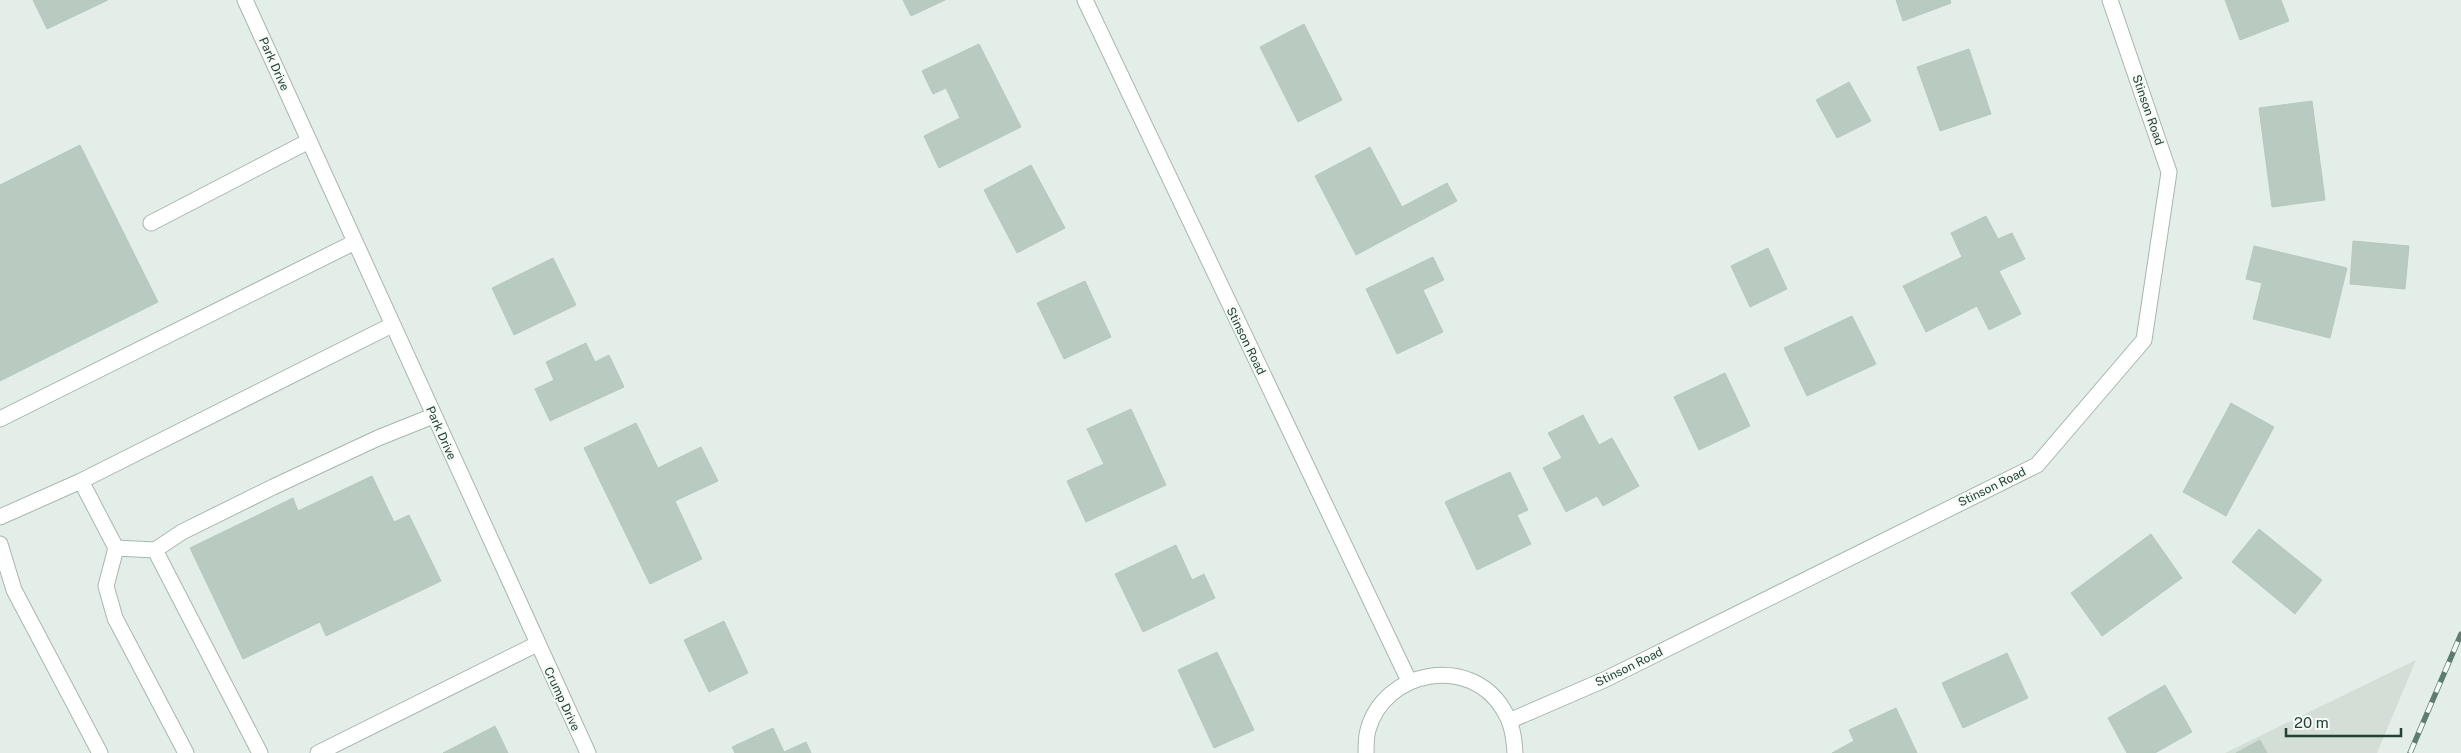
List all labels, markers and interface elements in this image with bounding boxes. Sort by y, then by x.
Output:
street label: Park Drive [256,35,292,93]
street label: Stinson Road [2129,73,2167,147]
street label: Stinson Road [1224,305,1268,377]
street label: Park Drive [423,404,459,462]
street label: Stinson Road [1956,465,2028,509]
street label: Stinson Road [1593,645,1665,689]
street label: Crump Drive [541,665,583,733]
scale bar [2286,706,2401,738]
text: 20 m [2294,714,2329,731]

